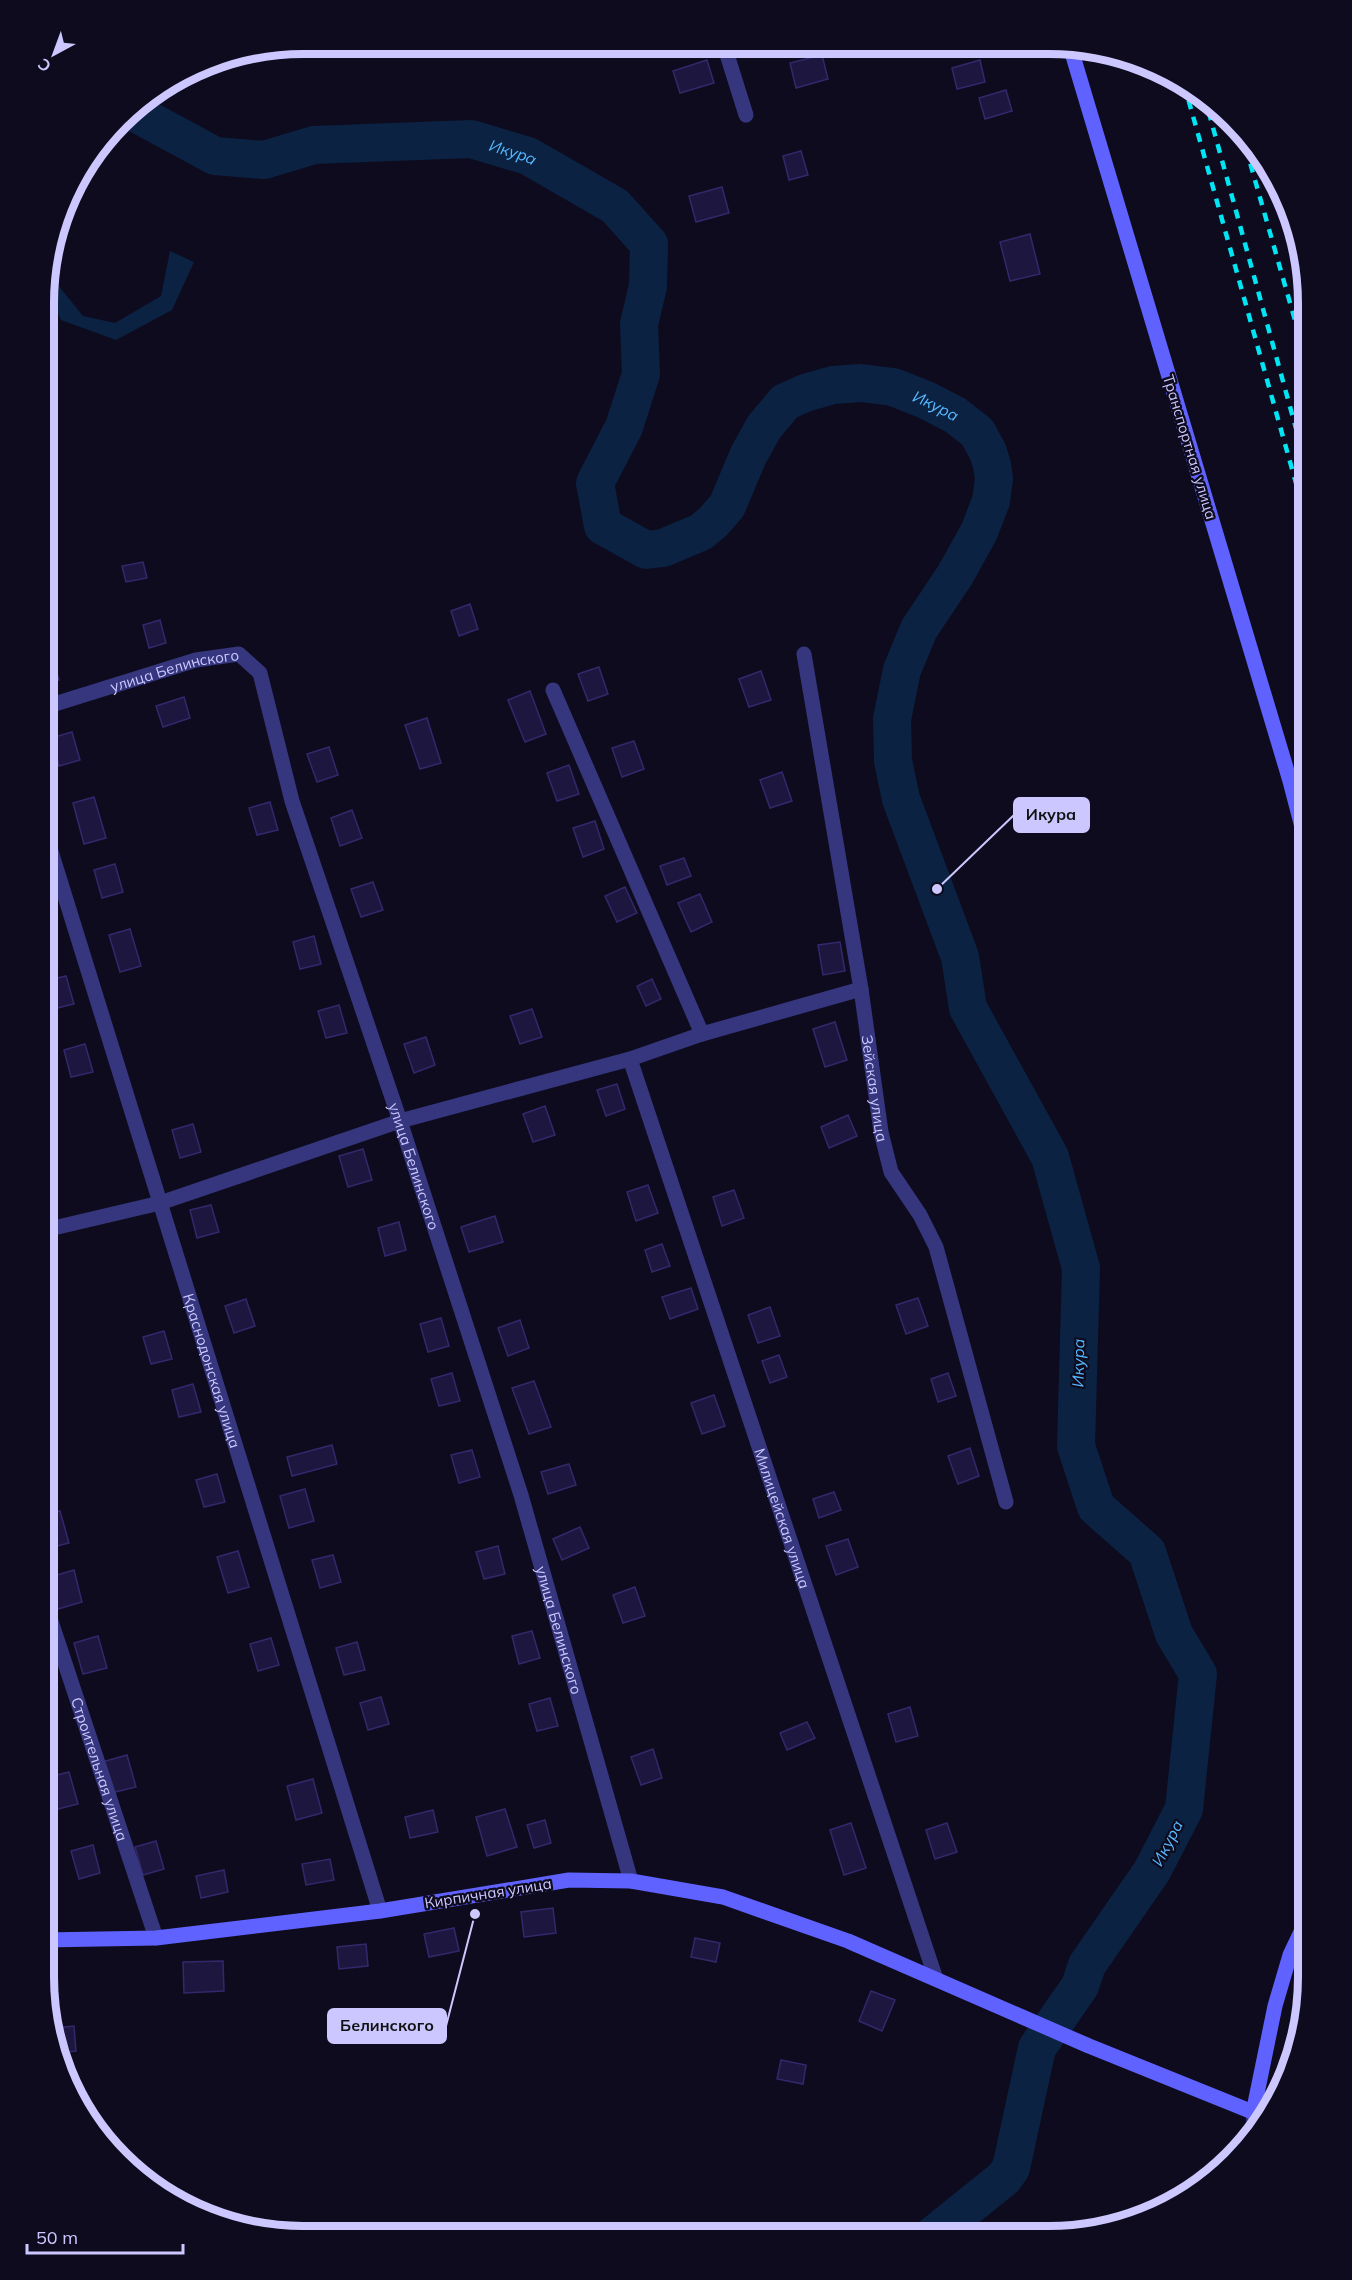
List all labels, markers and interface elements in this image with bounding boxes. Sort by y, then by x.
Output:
north arrow [24,24,84,84]
text: С [33,54,55,76]
water label: Икура [487,135,541,169]
street label: Транспортная улица [1159,372,1221,522]
water label: Икура [910,386,962,425]
street label: улица Белинского [108,645,240,696]
callout: Икура [1014,798,1089,832]
text: Икура [1026,804,1076,824]
street label: Зейская улица [858,1034,893,1144]
street label: улица Белинского [385,1100,444,1232]
street label: Краснодонская улица [179,1291,245,1450]
water label: Икура [1068,1338,1088,1388]
street label: Милицейская улица [751,1446,815,1591]
street label: улица Белинского [532,1564,587,1696]
street label: Строительная улица [67,1695,133,1843]
water label: Икура [1147,1817,1187,1869]
street label: Кирпичная улица [423,1874,553,1912]
callout: Белинского [328,2009,446,2043]
text: Белинского [340,2015,434,2035]
scale bar [27,2217,183,2255]
text: 50 m [36,2226,78,2249]

